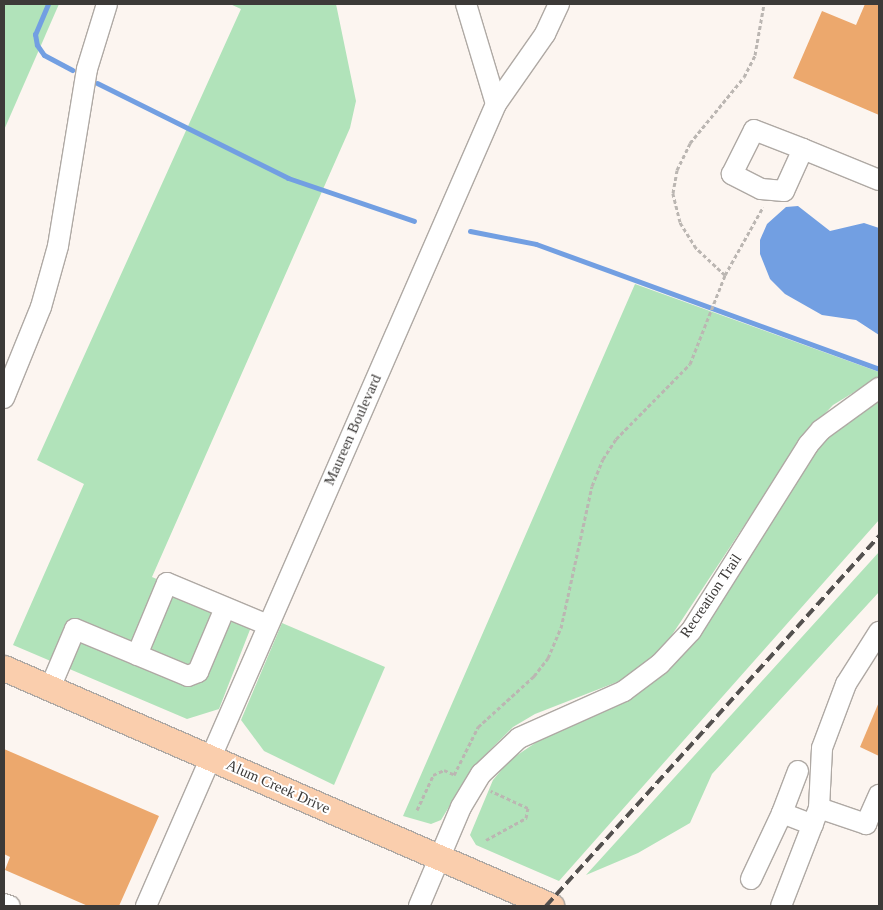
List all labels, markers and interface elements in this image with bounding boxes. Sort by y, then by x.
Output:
street label: Maureen Boulevard [320,372,386,488]
street label: Recreation Trail [676,551,746,641]
street label: Alum Creek Drive [223,756,333,818]

